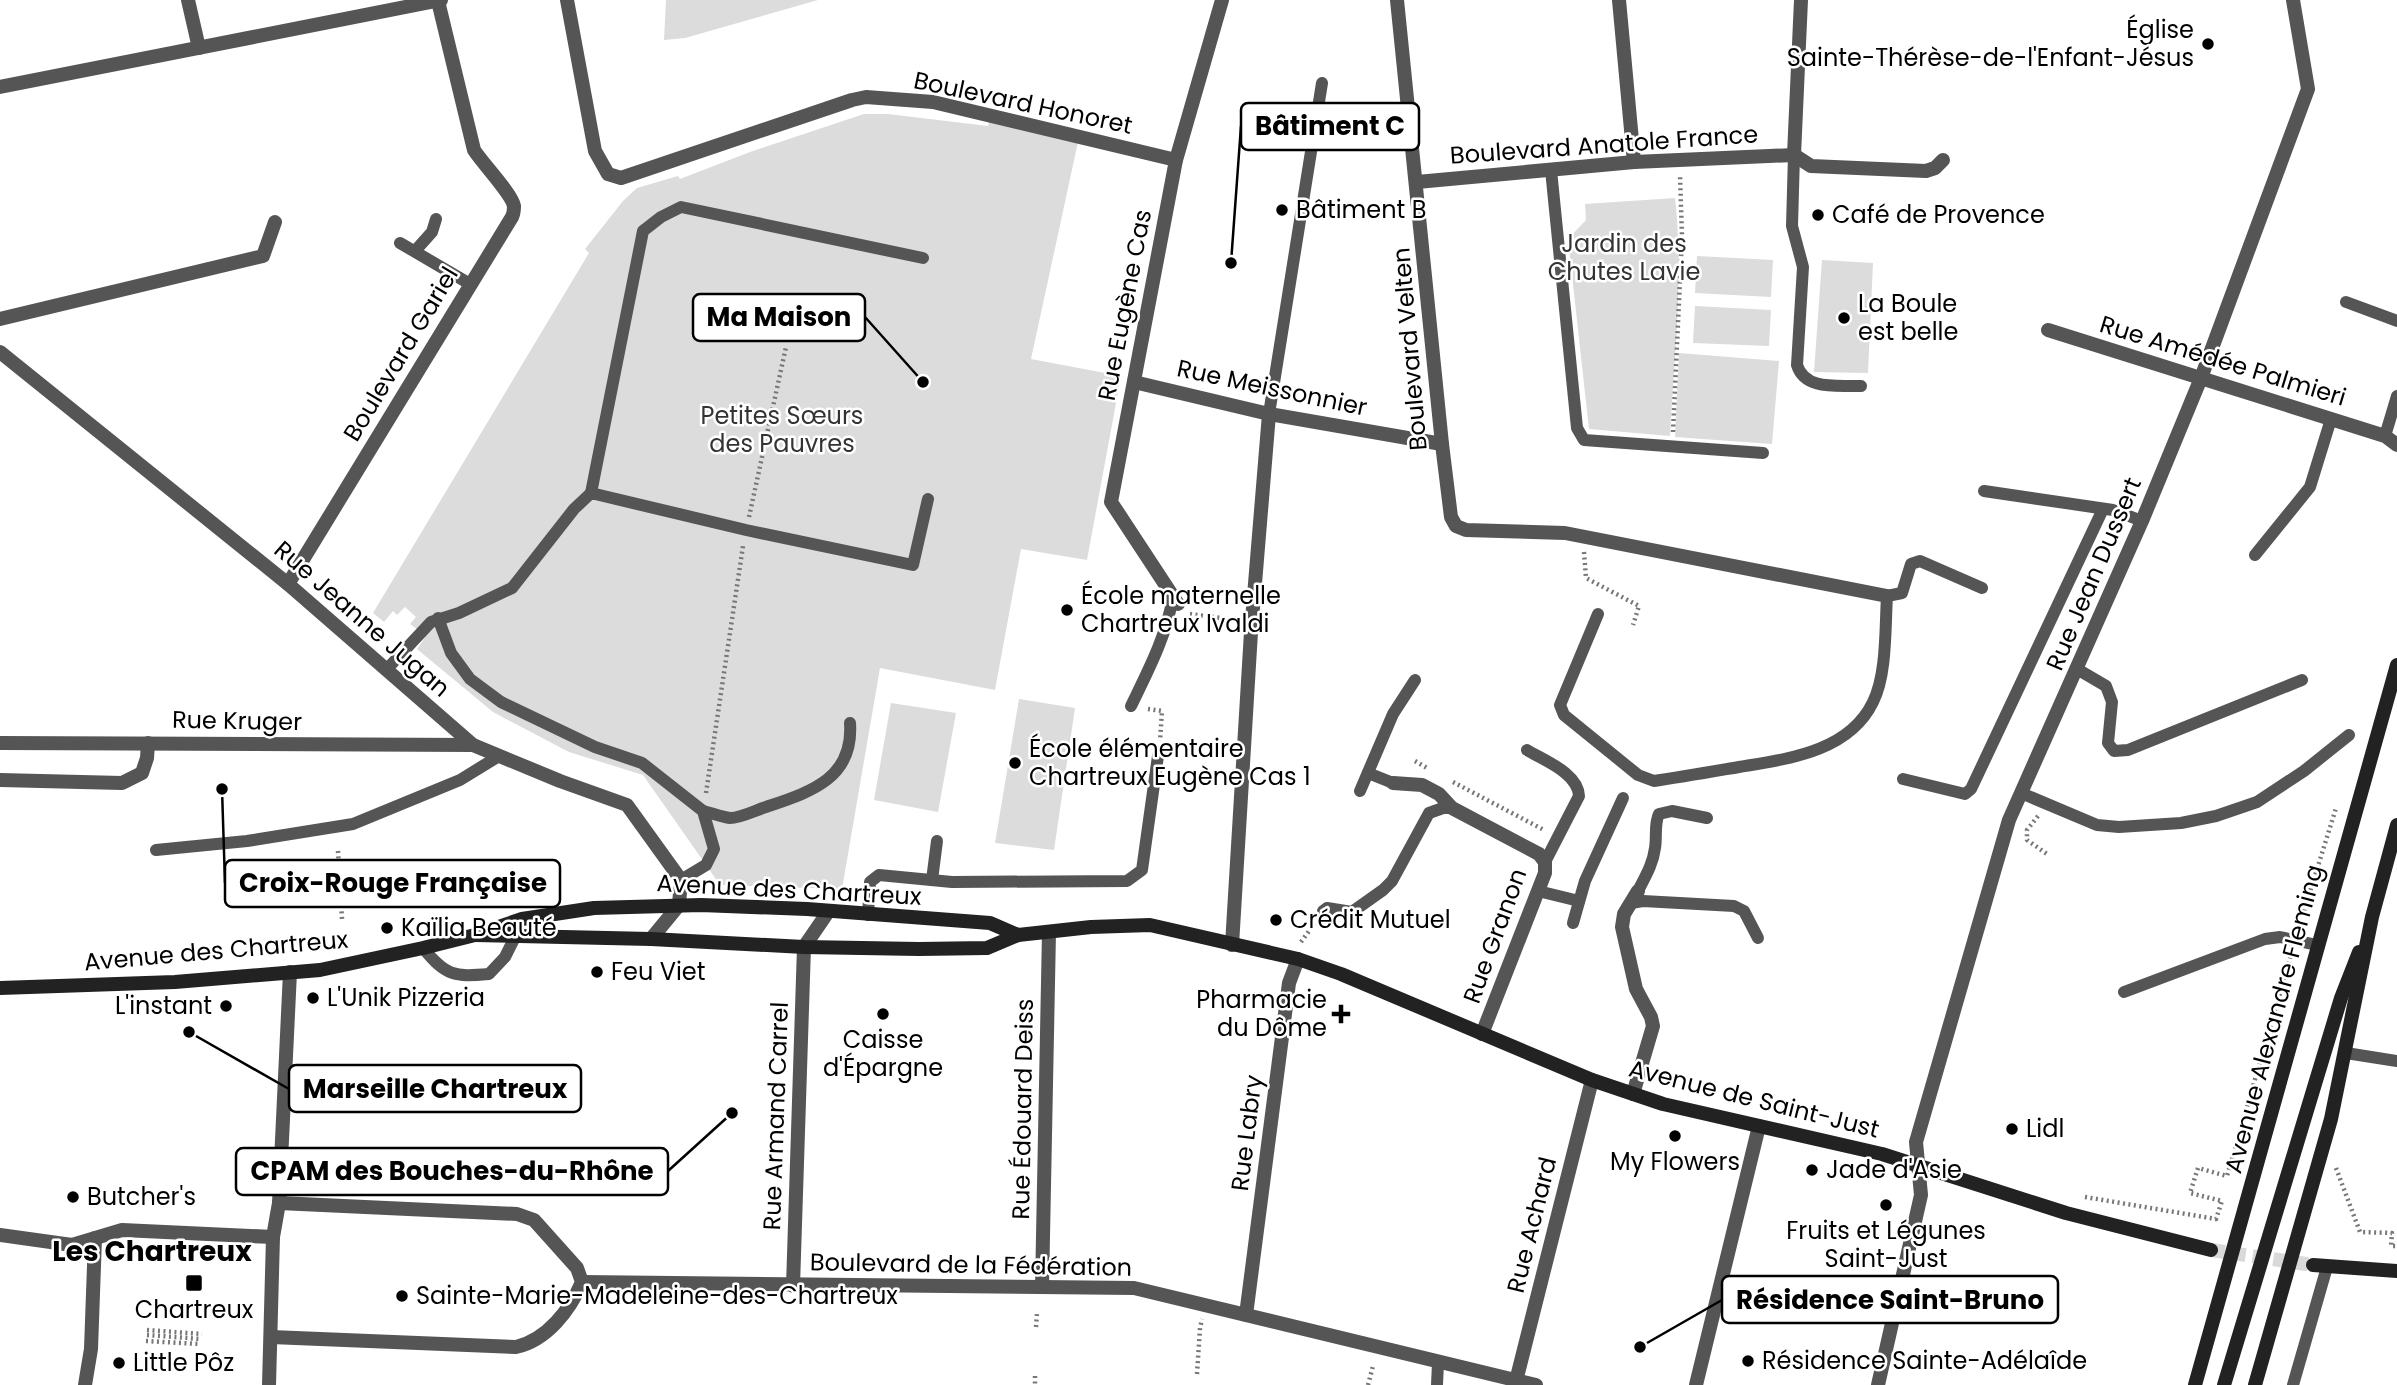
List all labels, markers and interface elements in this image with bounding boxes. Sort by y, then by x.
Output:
place label: Église Sainte-Thérèse-de-l'Enfant-Jésus [1787,13,2194,74]
marker: Église Sainte-Thérèse-de-l'Enfant-Jésus [2200,36,2216,52]
street label: Boulevard Honoret [911,63,1135,142]
callout: Bâtiment C [1241,103,1419,150]
text: Bâtiment C [1255,108,1405,144]
street label: Boulevard Anatole France [1449,117,1759,172]
place label: Bâtiment B [1296,193,1426,226]
place label: Café de Provence [1832,198,2045,231]
marker: Bâtiment B [1274,202,1290,218]
street label: Rue Eugène Cas [1090,207,1159,403]
marker: Café de Provence [1810,207,1826,223]
park label: Jardin des Chutes Lavie [1548,227,1700,288]
street label: Boulevard Velten [1384,246,1435,452]
street label: Boulevard Gariel [335,260,466,447]
place label: La Boule est belle [1858,287,1958,348]
callout: Ma Maison [693,294,865,341]
text: Ma Maison [707,299,851,335]
street label: Rue Amédée Palmieri [2096,307,2350,414]
marker: La Boule est belle [1836,310,1852,326]
street label: Rue Meissonnier [1174,351,1370,424]
park label: Petites Sœurs des Pauvres [701,399,863,460]
street label: Rue Jean Dussert [2038,472,2149,675]
street label: Rue Jeanne Jugan [267,533,457,704]
place label: École maternelle Chartreux Ivaldi [1081,579,1281,640]
marker: École maternelle Chartreux Ivaldi [1059,602,1075,618]
street label: Rue Kruger [172,703,302,738]
place label: École élémentaire Chartreux Eugène Cas 1 [1029,732,1311,793]
marker: École élémentaire Chartreux Eugène Cas 1 [1007,755,1023,771]
callout: Croix-Rouge Française [225,860,560,907]
street label: Avenue Alexandre Fleming [2216,861,2331,1177]
street label: Rue Granon [1455,864,1534,1008]
text: Croix-Rouge Française [239,865,547,901]
street label: Avenue des Chartreux [656,866,923,913]
place label: Crédit Mutuel [1290,903,1451,936]
place label: Kaïlia Beauté [401,911,557,944]
marker: Crédit Mutuel [1268,912,1284,928]
marker: Kaïlia Beauté [379,920,395,936]
street label: Avenue des Chartreux [82,922,350,978]
place label: Feu Viet [611,955,706,988]
marker: Feu Viet [589,964,605,980]
place label: L'Unik Pizzeria [327,981,485,1014]
place label: Pharmacie du Dôme [1196,983,1327,1044]
place label: L'instant [115,989,212,1022]
marker: L'Unik Pizzeria [305,990,321,1006]
marker: L'instant [218,998,234,1014]
street label: Rue Édouard Deiss [1004,998,1041,1220]
street label: Rue Armand Carrel [755,1001,796,1231]
marker: Caisse d'Épargne [875,1006,891,1022]
marker: Pharmacie du Dôme [1333,1006,1349,1022]
place label: Caisse d'Épargne [823,1023,943,1084]
street label: Avenue de Saint-Just [1625,1051,1883,1146]
callout: Marseille Chartreux [289,1065,581,1112]
text: Marseille Chartreux [303,1071,568,1107]
street label: Rue Labry [1223,1073,1270,1193]
place label: Lidl [2026,1112,2064,1145]
marker: Lidl [2004,1121,2020,1137]
marker: My Flowers [1667,1128,1683,1144]
place label: My Flowers [1610,1145,1740,1178]
callout: CPAM des Bouches-du-Rhône [236,1148,668,1195]
text: CPAM des Bouches-du-Rhône [250,1153,654,1189]
place label: Jade d'Asie [1826,1153,1962,1186]
street label: Rue Achard [1499,1154,1564,1296]
marker: Jade d'Asie [1804,1162,1820,1178]
place label: Butcher's [87,1180,196,1213]
marker: Butcher's [65,1189,81,1205]
marker: Fruits et Légunes Saint-Just [1878,1197,1894,1213]
place label: Fruits et Légunes Saint-Just [1786,1214,1986,1275]
district label: Les Chartreux [52,1232,252,1271]
street label: Boulevard de la Fédération [810,1245,1132,1284]
marker: Chartreux [184,1273,204,1293]
callout: Résidence Saint-Bruno [1722,1276,2058,1323]
place label: Sainte-Marie-Madeleine-des-Chartreux [416,1279,898,1312]
text: Résidence Saint-Bruno [1736,1282,2044,1318]
marker: Sainte-Marie-Madeleine-des-Chartreux [394,1288,410,1304]
place label: Chartreux [135,1293,254,1326]
place label: Résidence Sainte-Adélaîde [1762,1344,2087,1377]
place label: Little Pôz [133,1346,234,1379]
marker: Résidence Sainte-Adélaîde [1740,1353,1756,1369]
marker: Little Pôz [111,1355,127,1371]

